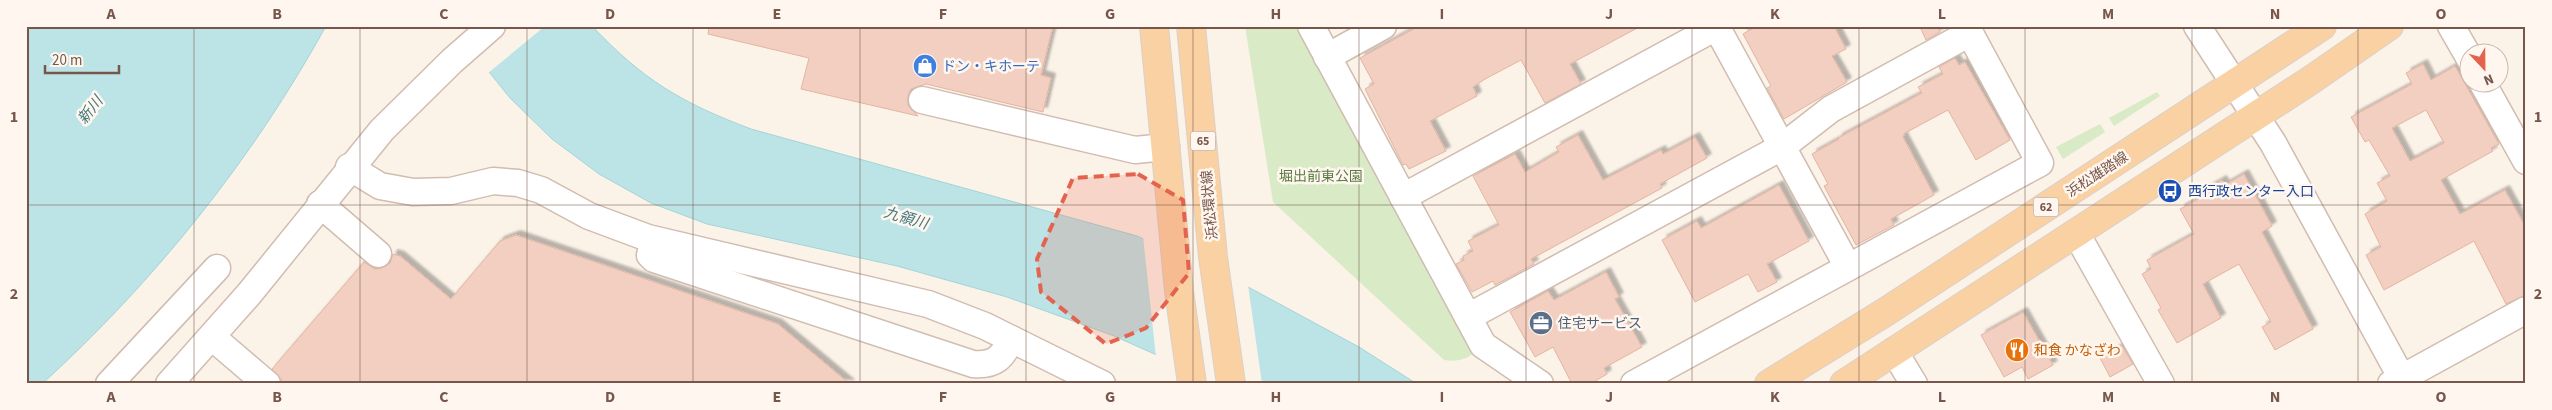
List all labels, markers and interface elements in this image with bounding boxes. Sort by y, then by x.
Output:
text: A [105,3,116,25]
text: B [272,3,282,25]
text: C [439,3,449,25]
text: D [605,3,615,25]
text: E [773,3,781,25]
text: F [939,3,947,25]
text: G [1105,3,1115,25]
text: H [1271,3,1281,25]
text: I [1440,3,1444,25]
text: J [1605,3,1613,25]
text: K [1770,3,1780,25]
text: L [1938,3,1946,25]
text: M [2102,3,2114,25]
text: N [2270,3,2280,25]
text: O [2436,3,2447,25]
scale bar [45,42,119,74]
north arrow [2460,42,2510,92]
text: 20 m [52,50,82,71]
shop icon: ドン・キホーテ [912,53,938,79]
place label: ドン・キホーテ [942,57,1040,77]
text: N [2480,68,2497,90]
water label: 新川 [73,90,109,129]
text: 1 [10,106,18,128]
text: 1 [2534,106,2542,128]
road number: 65 [1190,132,1216,150]
street label: 浜松雄踏線 [2063,147,2132,202]
park label: 堀出前東公園 [1279,167,1363,187]
street label: 浜松環状線 [1197,169,1223,241]
bus stop icon: 西行政センター入口 [2157,178,2183,204]
place label: 西行政センター入口 [2188,182,2314,202]
road number: 62 [2034,198,2058,216]
water label: 九領川 [881,202,932,235]
text: 2 [10,283,18,305]
text: 2 [2534,283,2542,305]
office icon: 住宅サービス [1528,310,1554,336]
place label: 住宅サービス [1558,314,1642,334]
restaurant icon: 和食 かなざわ [2004,337,2030,363]
place label: 和食 かなざわ [2034,341,2121,361]
text: A [105,386,116,408]
text: B [272,386,282,408]
text: C [439,386,449,408]
text: D [605,386,615,408]
text: E [773,386,781,408]
text: F [939,386,947,408]
text: G [1105,386,1115,408]
text: H [1271,386,1281,408]
text: I [1440,386,1444,408]
text: J [1605,386,1613,408]
text: K [1770,386,1780,408]
text: L [1938,386,1946,408]
text: M [2102,386,2114,408]
text: N [2270,386,2280,408]
text: O [2436,386,2447,408]

